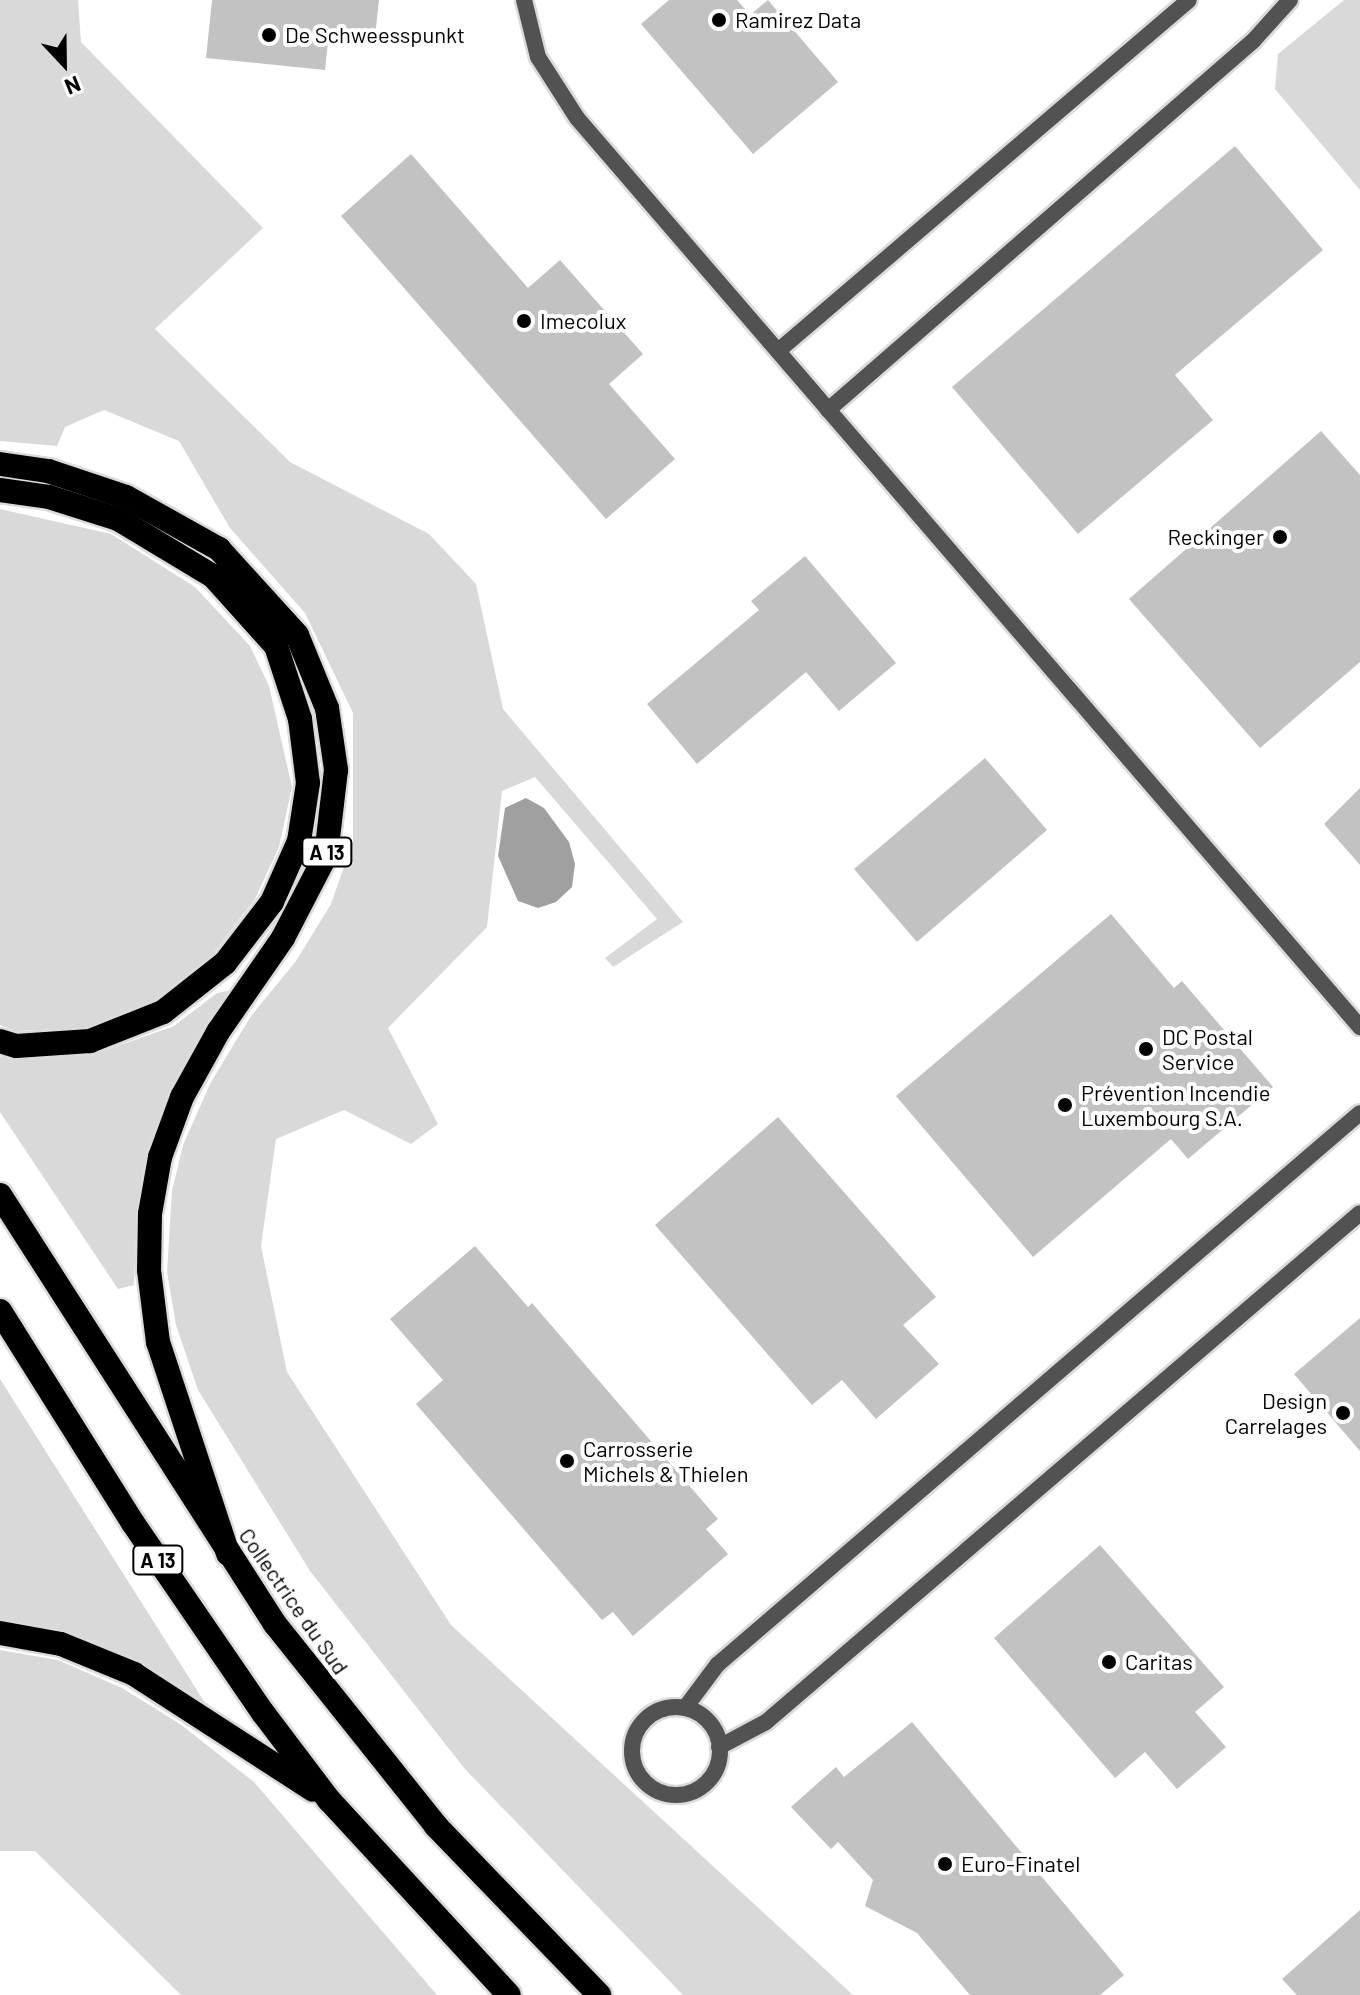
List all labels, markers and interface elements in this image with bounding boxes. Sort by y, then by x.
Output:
place label: Ramirez Data [735,7,861,33]
marker: Ramirez Data [710,11,728,29]
place label: De Schweesspunkt [285,22,465,48]
north arrow [24,24,104,104]
marker: De Schweesspunkt [260,26,278,44]
text: N [61,71,85,101]
place label: Imecolux [540,308,626,334]
marker: Imecolux [515,312,533,330]
place label: Reckinger [1167,524,1264,550]
marker: Reckinger [1271,528,1289,546]
road number: A 13 [301,836,353,868]
place label: DC Postal Service [1162,1023,1253,1074]
marker: DC Postal Service [1137,1040,1155,1058]
place label: Prévention Incendie Luxembourg S.A. [1081,1079,1270,1130]
marker: Prévention Incendie Luxembourg S.A. [1056,1096,1074,1114]
place label: Design Carrelages [1225,1387,1327,1438]
marker: Design Carrelages [1334,1404,1352,1422]
place label: Carrosserie Michels & Thielen [583,1435,748,1486]
marker: Carrosserie Michels & Thielen [558,1452,576,1470]
street label: Collectrice du Sud [234,1523,354,1679]
road number: A 13 [132,1544,184,1576]
place label: Caritas [1125,1649,1193,1675]
marker: Caritas [1100,1653,1118,1671]
place label: Euro-Finatel [961,1851,1080,1877]
marker: Euro-Finatel [936,1855,954,1873]

